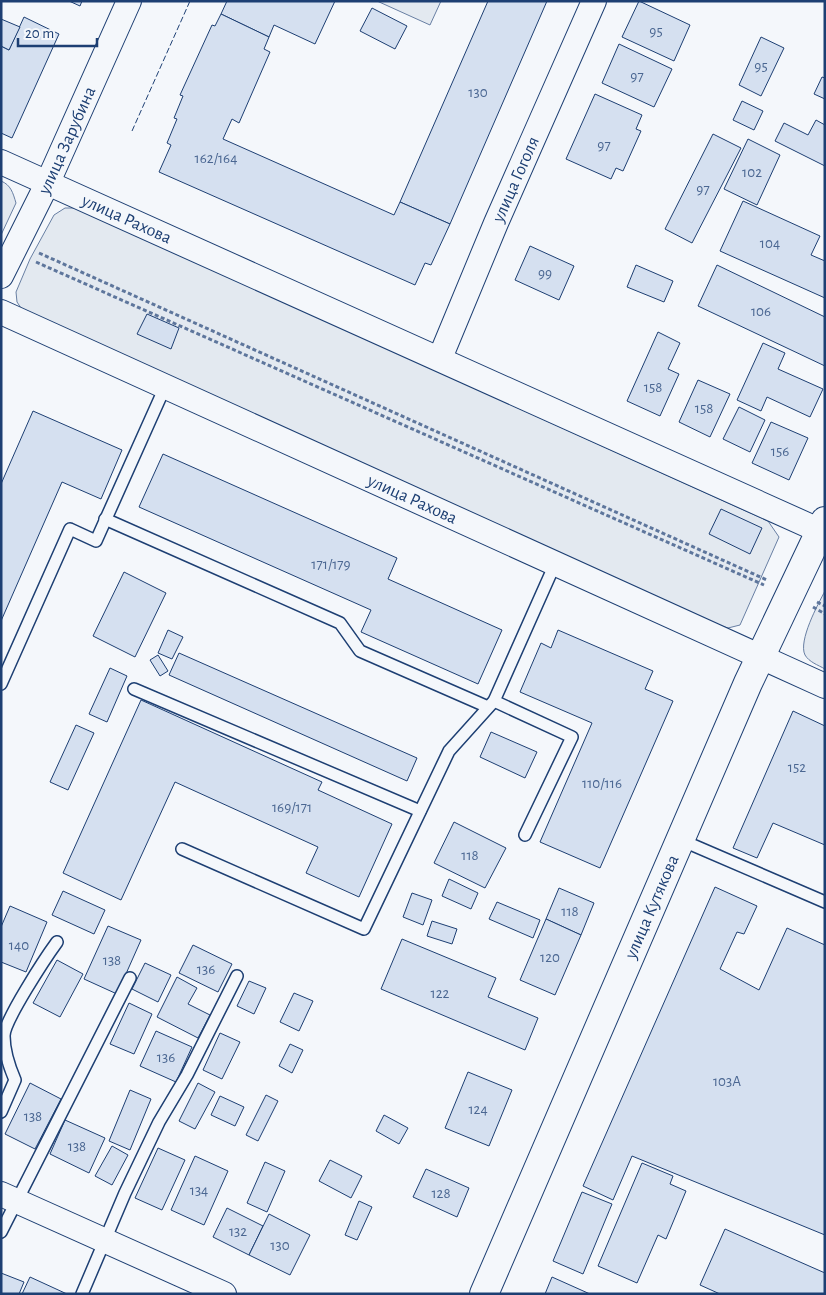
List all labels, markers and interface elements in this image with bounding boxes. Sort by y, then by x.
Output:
scale bar [18,15,96,47]
house number: 95 [649,24,663,39]
text: 20 m [25,26,54,41]
house number: 95 [754,59,768,74]
house number: 97 [630,69,644,84]
street label: улица Зарубина [35,84,100,198]
house number: 130 [468,85,488,100]
street label: улица Гоголя [489,134,543,226]
house number: 97 [597,138,611,153]
house number: 162/164 [195,151,237,166]
house number: 102 [742,165,762,180]
house number: 97 [696,182,710,197]
street label: улица Рахова [78,191,174,248]
house number: 104 [760,236,780,251]
house number: 99 [538,266,552,281]
house number: 106 [751,304,771,319]
house number: 158 [644,380,662,395]
house number: 158 [695,401,713,416]
house number: 156 [771,444,789,459]
street label: улица Рахова [364,471,460,528]
house number: 171/179 [311,557,351,572]
house number: 152 [788,760,806,775]
house number: 110/116 [582,776,622,791]
house number: 169/171 [272,800,312,815]
house number: 118 [461,848,479,863]
street label: улица Кутякова [622,852,683,963]
house number: 118 [561,904,579,919]
house number: 140 [9,938,29,953]
house number: 120 [540,950,560,965]
house number: 138 [103,953,121,968]
house number: 136 [197,962,215,977]
house number: 122 [431,986,450,1001]
house number: 136 [157,1050,175,1065]
house number: 103А [713,1074,741,1089]
house number: 124 [468,1102,488,1117]
house number: 138 [24,1109,42,1124]
house number: 138 [68,1139,86,1154]
house number: 134 [190,1183,208,1198]
house number: 128 [431,1186,451,1201]
house number: 132 [229,1224,247,1239]
house number: 130 [270,1238,290,1253]

